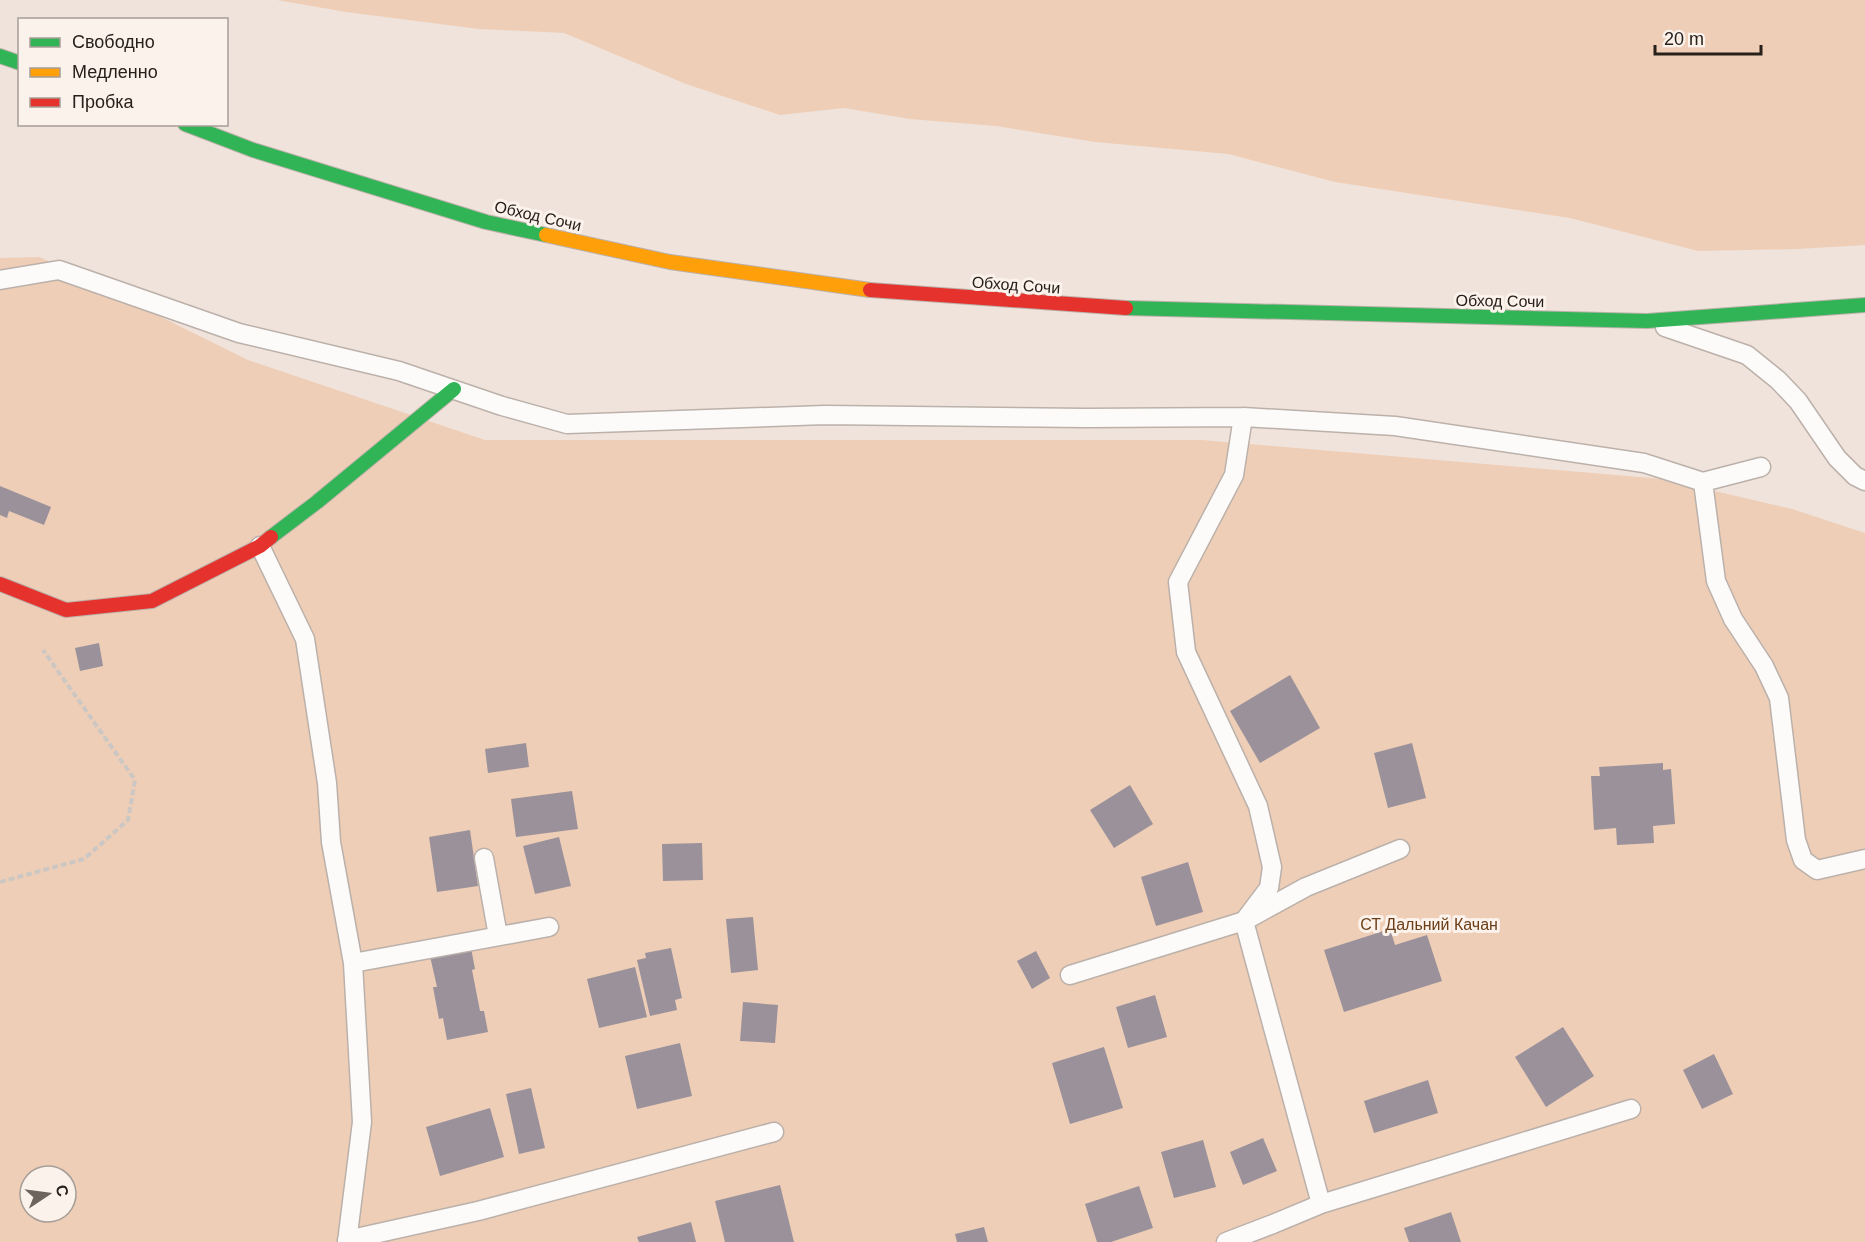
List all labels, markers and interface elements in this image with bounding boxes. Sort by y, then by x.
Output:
legend [18,18,228,126]
scale bar [1655,18,1762,56]
text: 20 m [1664,29,1704,49]
text: Свободно [72,32,155,52]
text: Медленно [72,62,158,82]
text: Пробка [72,92,135,112]
street label: Обход Сочи [493,198,583,234]
street label: Обход Сочи [971,273,1061,297]
street label: Обход Сочи [1456,292,1544,310]
park label: СТ Дальний Качан [1360,916,1498,933]
north arrow [18,1164,78,1224]
text: С [53,1183,72,1199]

